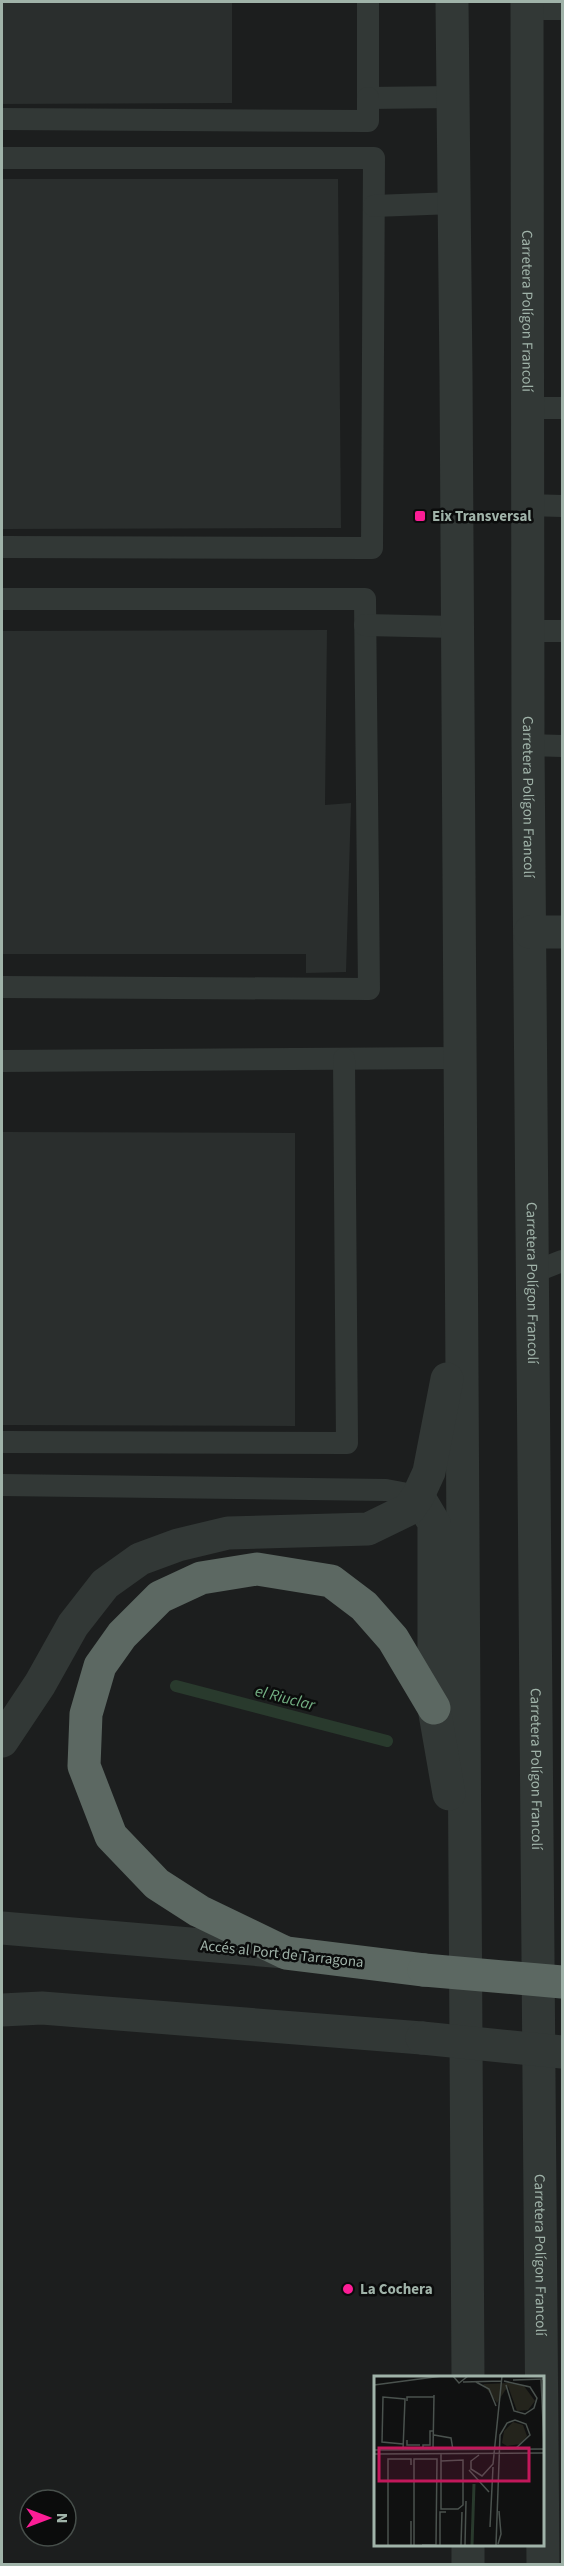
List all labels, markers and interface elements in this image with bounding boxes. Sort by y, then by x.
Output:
street label: Carretera Polígon Francolí [517,230,538,393]
place label: Eix Transversal [432,506,532,527]
marker: Eix Transversal [413,509,427,523]
street label: Carretera Polígon Francolí [517,716,540,879]
street label: Carretera Polígon Francolí [521,1202,544,1365]
water label: el Riuclar [253,1680,319,1716]
street label: Carretera Polígon Francolí [525,1688,548,1851]
street label: Accés al Port de Tarragona [199,1935,365,1973]
street label: Carretera Polígon Francolí [529,2174,552,2337]
place label: La Cochera [360,2279,433,2300]
marker: La Cochera [341,2282,355,2296]
inset map [374,2376,543,2545]
north arrow [18,2488,78,2548]
text: N [51,2513,73,2523]

